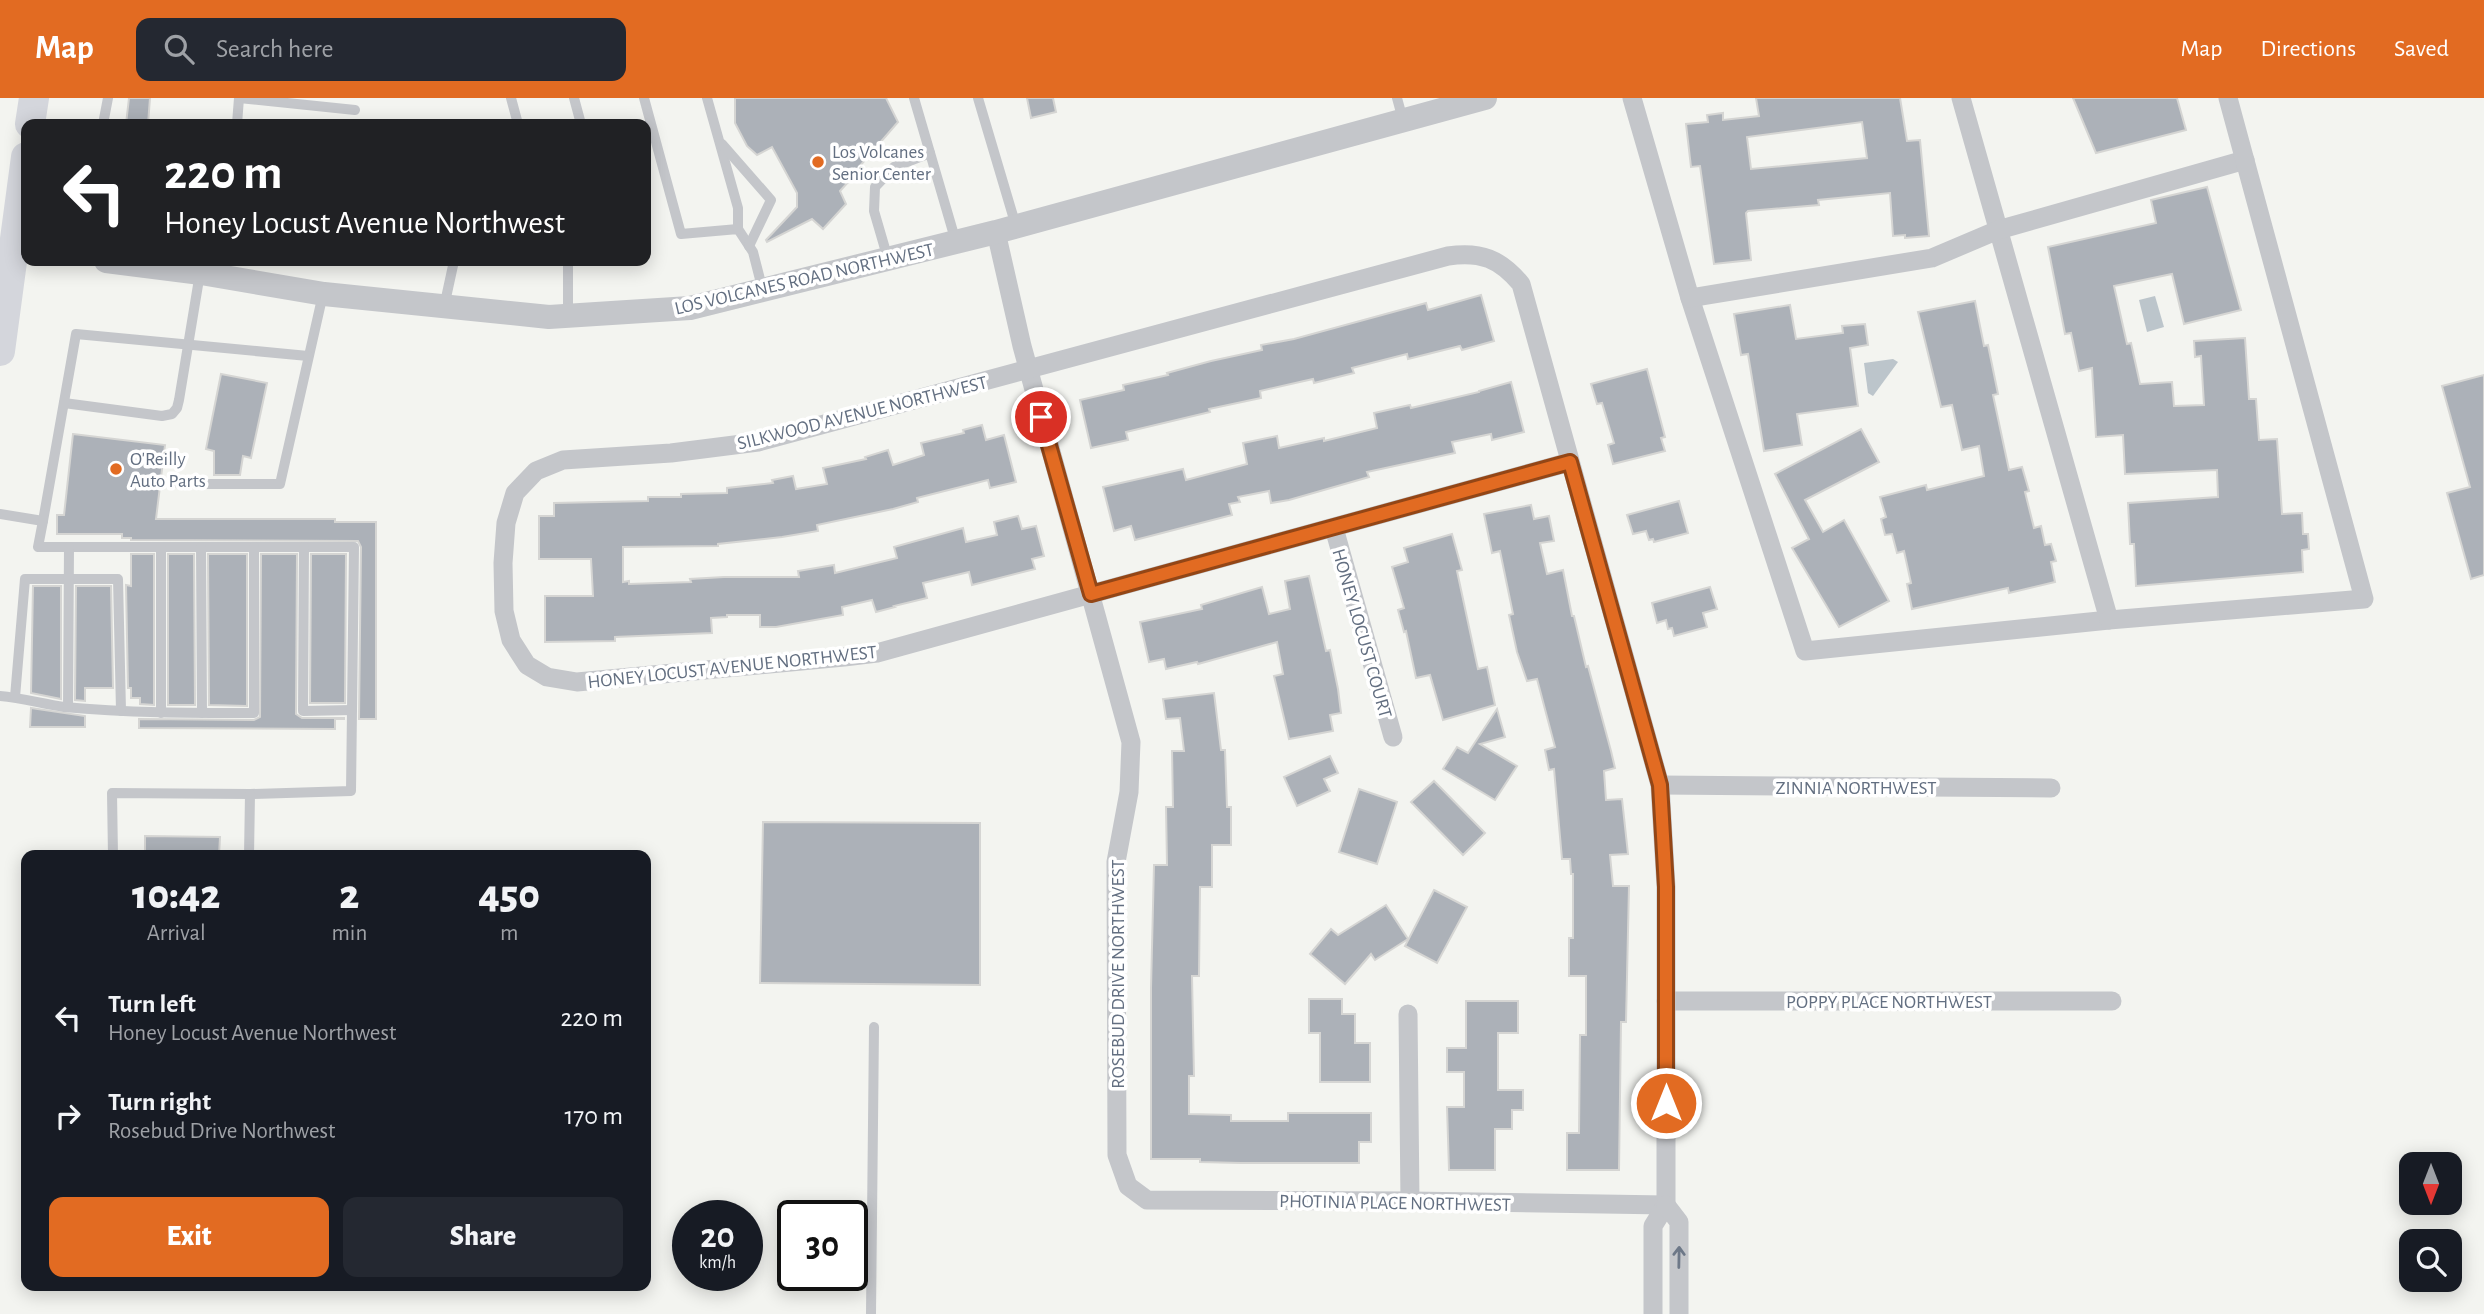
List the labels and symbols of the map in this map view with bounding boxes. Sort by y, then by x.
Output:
place label: Los Volcanes Senior Center [832,143,931,184]
marker: Los Volcanes Senior Center [810,154,826,170]
street label: LOS VOLCANES ROAD NORTHWEST [673,240,936,319]
street label: SILKWOOD AVENUE NORTHWEST [735,373,989,454]
pin [1011,387,1071,447]
place label: O'Reilly Auto Parts [130,450,206,491]
marker: O'Reilly Auto Parts [108,461,124,477]
street label: HONEY LOCUST COURT [1328,547,1395,720]
street label: HONEY LOCUST AVENUE NORTHWEST [587,643,878,692]
street label: ZINNIA NORTHWEST [1776,779,1936,798]
street label: ROSEBUD DRIVE NORTHWEST [1109,859,1128,1089]
street label: POPPY PLACE NORTHWEST [1786,993,1992,1012]
position arrow [1629,1066,1703,1140]
north arrow [2399,1152,2462,1214]
street label: PHOTINIA PLACE NORTHWEST [1279,1192,1511,1215]
speed limit sign: 30 [777,1200,868,1291]
one-way arrow [1672,1246,1686,1269]

